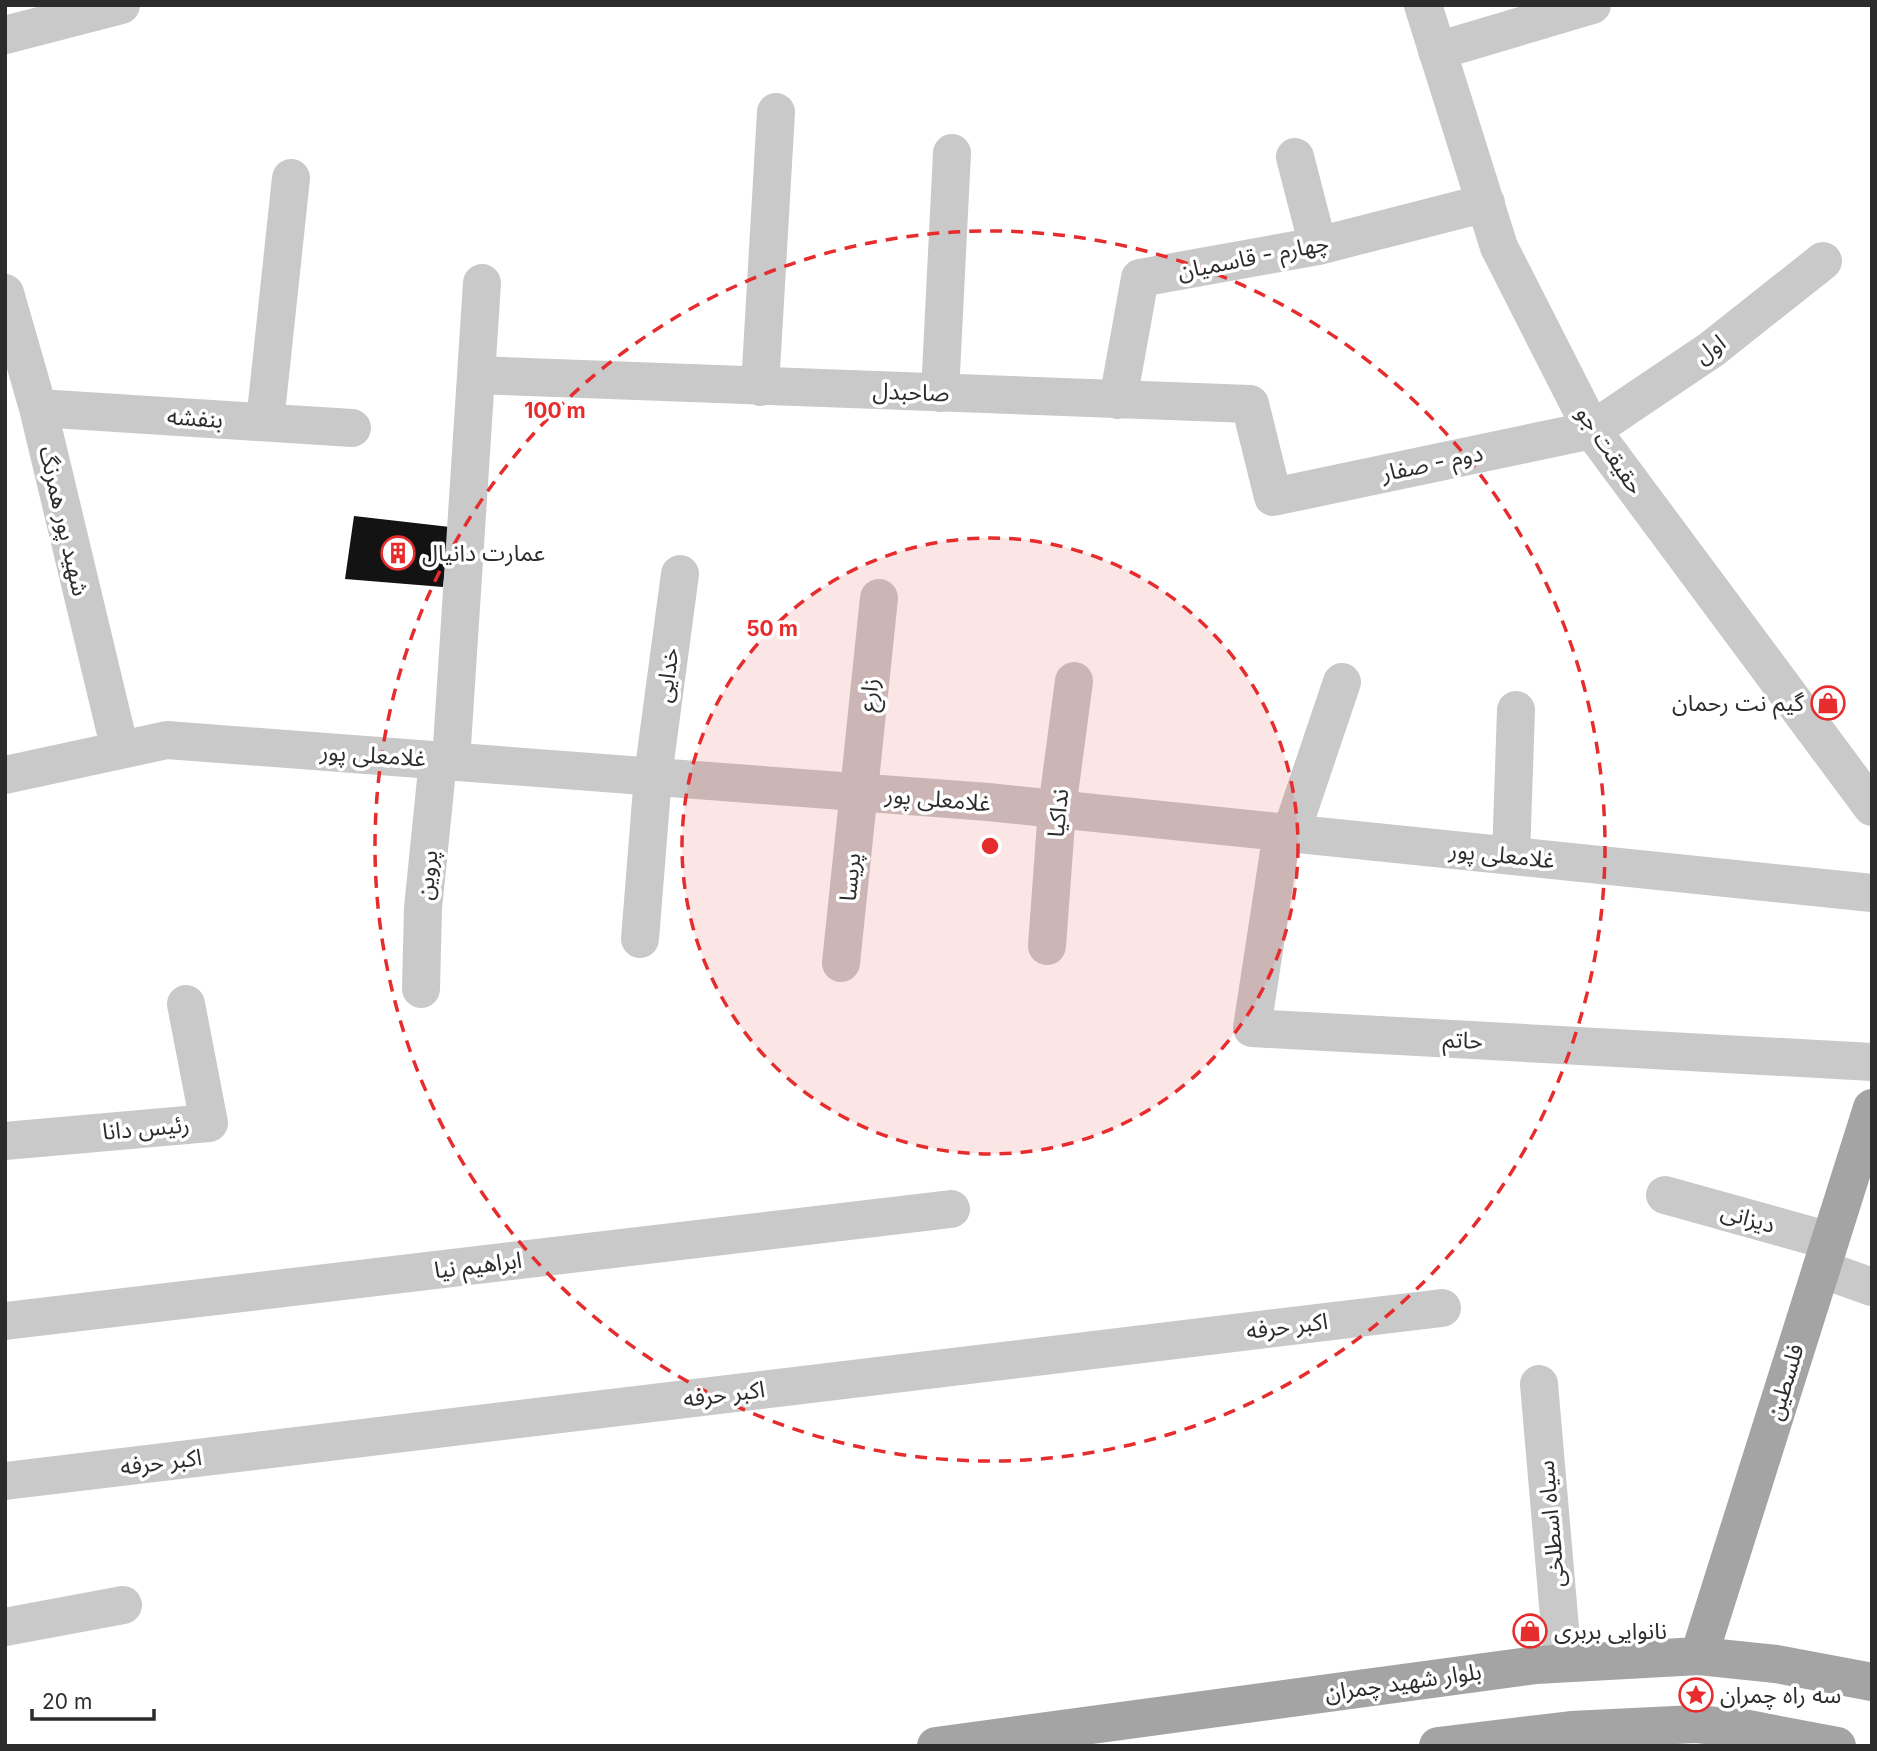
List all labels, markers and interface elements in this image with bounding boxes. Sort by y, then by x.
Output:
street label: چهارم - قاسمیان [1175,229,1332,289]
street label: اول [1689,328,1731,370]
street label: صاحبدل [872,377,950,407]
text: 100 m [524,398,586,423]
street label: حقیقت جو [1570,400,1650,500]
street label: بنفشه [166,402,224,434]
street label: دوم - صفار [1378,439,1486,492]
street label: شهید پور همرنگ [32,443,95,599]
building icon: عمارت دانیال [379,534,417,572]
place label: عمارت دانیال [422,539,545,567]
text: 50 m [746,616,798,641]
street label: خدایی [649,646,685,704]
street label: زارع [853,677,888,713]
shop icon: گیم نت رحمان [1809,684,1847,722]
place label: گیم نت رحمان [1672,689,1805,720]
street label: غلامعلی پور [318,737,427,774]
street label: غلامعلی پور [883,780,992,819]
street label: نداکیا [1042,787,1074,839]
centre of rings [978,834,1002,858]
street label: غلامعلی پور [1447,835,1556,876]
street label: پروین [410,849,445,901]
street label: پریسا [834,851,868,903]
street label: حاتم [1442,1025,1484,1058]
street label: رئیس دانا [101,1110,191,1146]
street label: دیزانی [1718,1197,1778,1239]
street label: ابراهیم نیا [432,1246,524,1287]
street label: اکبر حرفه [1245,1307,1329,1345]
street label: فلسطین [1760,1340,1810,1424]
street label: اکبر حرفه [682,1375,766,1413]
street label: اکبر حرفه [119,1443,203,1481]
street label: سیاه اسطلخی [1532,1459,1570,1589]
shop icon: نانوایی بربری [1511,1612,1549,1650]
place label: نانوایی بربری [1554,1617,1667,1645]
street label: بلوار شهید چمران [1323,1657,1483,1708]
place icon: سه راه چمران [1677,1676,1715,1714]
scale bar [32,1678,154,1722]
place label: سه راه چمران [1720,1681,1841,1710]
text: 20 m [42,1689,92,1714]

